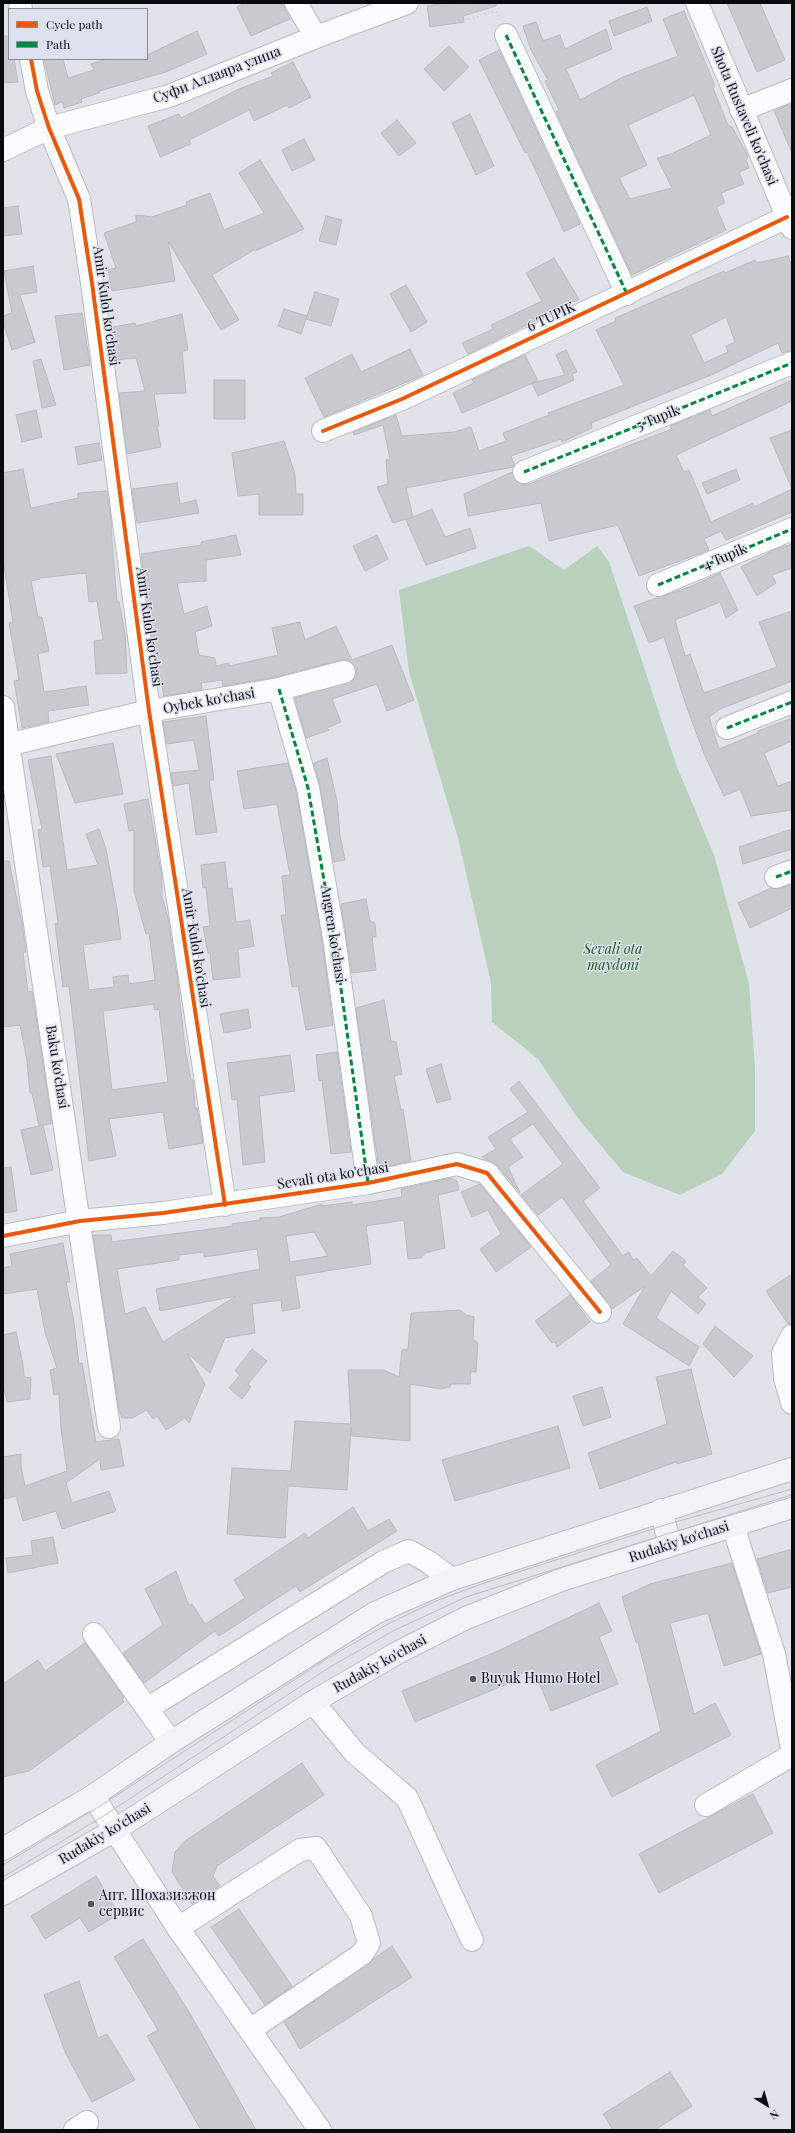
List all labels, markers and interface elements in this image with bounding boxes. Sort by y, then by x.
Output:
legend [8,8,148,60]
text: Cycle path [46,16,103,32]
text: Path [46,36,70,52]
street label: Суфи Аллаяра улица [151,43,283,107]
street label: Shota Rustaveli ko'chasi [707,44,781,188]
street label: Amir Kulol ko'chasi [89,245,123,367]
street label: 6 TUPIK [524,299,578,335]
street label: 5 Tupik [634,402,682,434]
street label: 4 Tupik [700,540,750,574]
street label: Amir Kulol ko'chasi [132,566,166,688]
street label: Oybek ko'chasi [162,685,256,717]
street label: Angren ko'chasi [317,884,349,984]
street label: Amir Kulol ko'chasi [178,887,214,1009]
park label: Sevali ota maydoni [583,942,643,974]
street label: Baku ko'chasi [42,1024,72,1110]
street label: Sevali ota ko'chasi [276,1159,390,1193]
street label: Rudakiy ko'chasi [627,1518,731,1566]
street label: Rudakiy ko'chasi [330,1631,430,1697]
place label: Buyuk Humo Hotel [481,1671,600,1687]
marker: Buyuk Humo Hotel [468,1674,478,1684]
street label: Rudakiy ko'chasi [56,1800,154,1868]
place label: Апт. Шохазизжон сервис [99,1888,216,1920]
marker: Апт. Шохазизжон сервис [86,1899,96,1909]
north arrow [747,2085,787,2125]
text: N [767,2107,782,2123]

